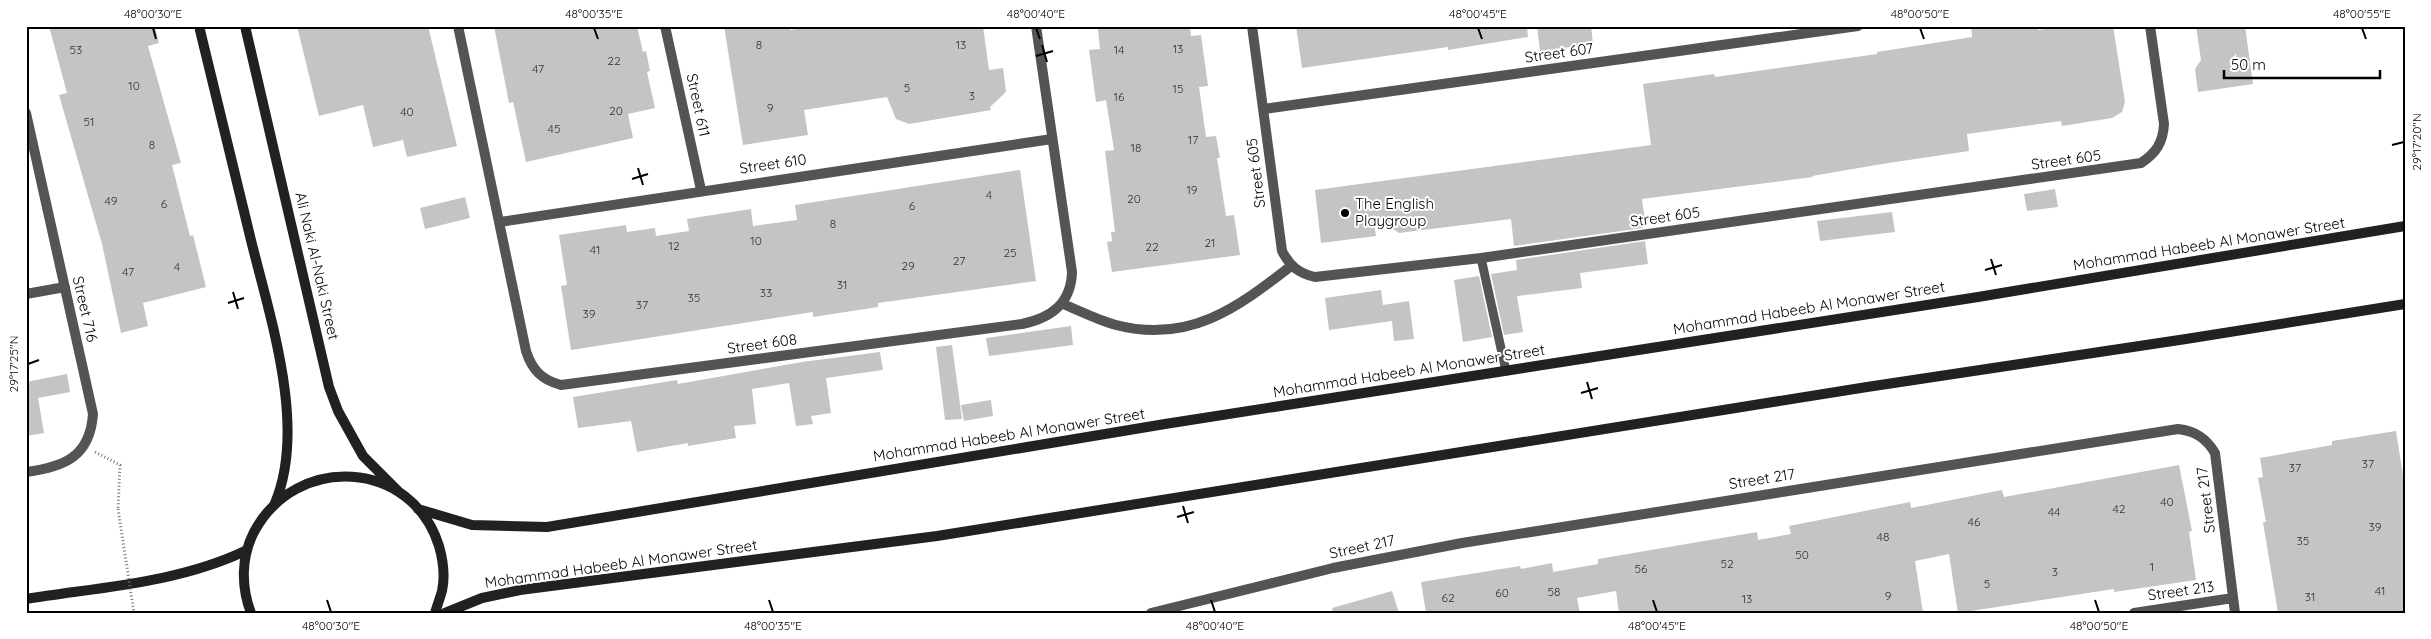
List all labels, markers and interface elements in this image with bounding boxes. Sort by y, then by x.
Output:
text: 48°00'30"E [124,6,182,21]
text: 48°00'35"E [565,6,623,21]
text: 48°00'40"E [1007,6,1065,21]
text: 48°00'45"E [1449,6,1507,21]
text: 48°00'50"E [1891,6,1949,21]
text: 48°00'55"E [2333,6,2391,21]
house number: 8 [756,37,762,52]
house number: 13 [956,37,966,52]
street label: Street 607 [1523,38,1595,67]
house number: 13 [1173,41,1183,56]
house number: 53 [70,42,82,57]
house number: 14 [1114,42,1124,57]
scale bar [2224,48,2380,80]
house number: 22 [607,53,621,68]
text: 50 m [2231,55,2266,74]
house number: 47 [532,61,544,76]
street label: Street 611 [683,72,714,138]
house number: 10 [128,78,140,93]
house number: 5 [904,80,910,95]
house number: 15 [1173,81,1183,96]
house number: 3 [969,88,975,103]
house number: 16 [1114,89,1125,104]
house number: 9 [767,100,774,115]
house number: 20 [609,103,623,118]
house number: 40 [400,104,414,119]
text: 29°17'20"N [2409,113,2424,171]
house number: 51 [84,114,94,129]
house number: 45 [548,121,560,136]
house number: 17 [1188,132,1198,147]
house number: 8 [149,137,155,152]
street label: Street 605 [1242,137,1269,209]
house number: 18 [1131,140,1141,155]
street label: Street 605 [2030,145,2102,174]
street label: Street 610 [738,149,808,178]
house number: 19 [1186,182,1198,197]
house number: 4 [986,187,992,202]
street label: Ali Naki Al-Naki Street [291,190,344,342]
house number: 20 [1127,191,1141,206]
house number: 49 [105,193,118,208]
place label: The English Playgroup [1355,194,1434,230]
house number: 6 [161,196,168,211]
house number: 6 [909,198,916,213]
street label: Street 605 [1629,202,1701,231]
marker: The English Playgroup [1339,207,1351,219]
street label: Mohammad Habeeb Al Monawer Street [2072,213,2346,274]
house number: 8 [830,216,836,231]
house number: 10 [750,233,762,248]
house number: 21 [1204,235,1216,250]
house number: 12 [668,238,680,253]
house number: 22 [1145,239,1159,254]
house number: 41 [590,242,600,257]
house number: 25 [1003,245,1017,260]
house number: 27 [953,253,965,268]
house number: 29 [901,258,915,273]
house number: 4 [174,259,180,274]
house number: 47 [122,264,134,279]
street label: Street 716 [69,274,102,344]
house number: 31 [837,277,847,292]
street label: Mohammad Habeeb Al Monawer Street [1672,277,1946,338]
house number: 33 [760,285,772,300]
house number: 35 [688,290,700,305]
house number: 37 [636,297,648,312]
house number: 39 [583,306,596,321]
street label: Street 608 [726,329,798,358]
text: 29°17'25"N [6,336,21,392]
street label: Mohammad Habeeb Al Monawer Street [1272,340,1546,401]
street label: Mohammad Habeeb Al Monawer Street [872,404,1146,465]
house number: 37 [2362,456,2374,471]
house number: 37 [2289,460,2301,475]
street label: Street 217 [1728,464,1797,493]
street label: Street 217 [2192,466,2219,534]
house number: 40 [2160,494,2174,509]
house number: 42 [2113,501,2126,516]
house number: 44 [2048,504,2060,519]
house number: 46 [1968,514,1981,529]
house number: 39 [2369,519,2382,534]
house number: 48 [1877,529,1889,544]
street label: Street 217 [1327,530,1397,563]
house number: 35 [2297,533,2309,548]
street label: Mohammad Habeeb Al Monawer Street [484,535,758,592]
house number: 50 [1795,547,1809,562]
house number: 52 [1720,556,1734,571]
house number: 1 [2150,559,2154,574]
house number: 56 [1635,561,1648,576]
house number: 3 [2052,564,2058,579]
house number: 5 [1984,576,1990,591]
street label: Street 213 [2147,576,2215,605]
house number: 41 [2375,583,2385,598]
house number: 58 [1547,584,1561,599]
house number: 60 [1495,585,1509,600]
house number: 9 [1885,588,1892,603]
house number: 31 [2305,589,2315,604]
house number: 62 [1441,590,1455,605]
house number: 13 [1742,591,1752,606]
text: 48°00'30"E [302,618,360,633]
text: 48°00'35"E [744,618,802,633]
text: 48°00'40"E [1186,618,1244,633]
text: 48°00'45"E [1628,618,1686,633]
text: 48°00'50"E [2070,618,2128,633]

